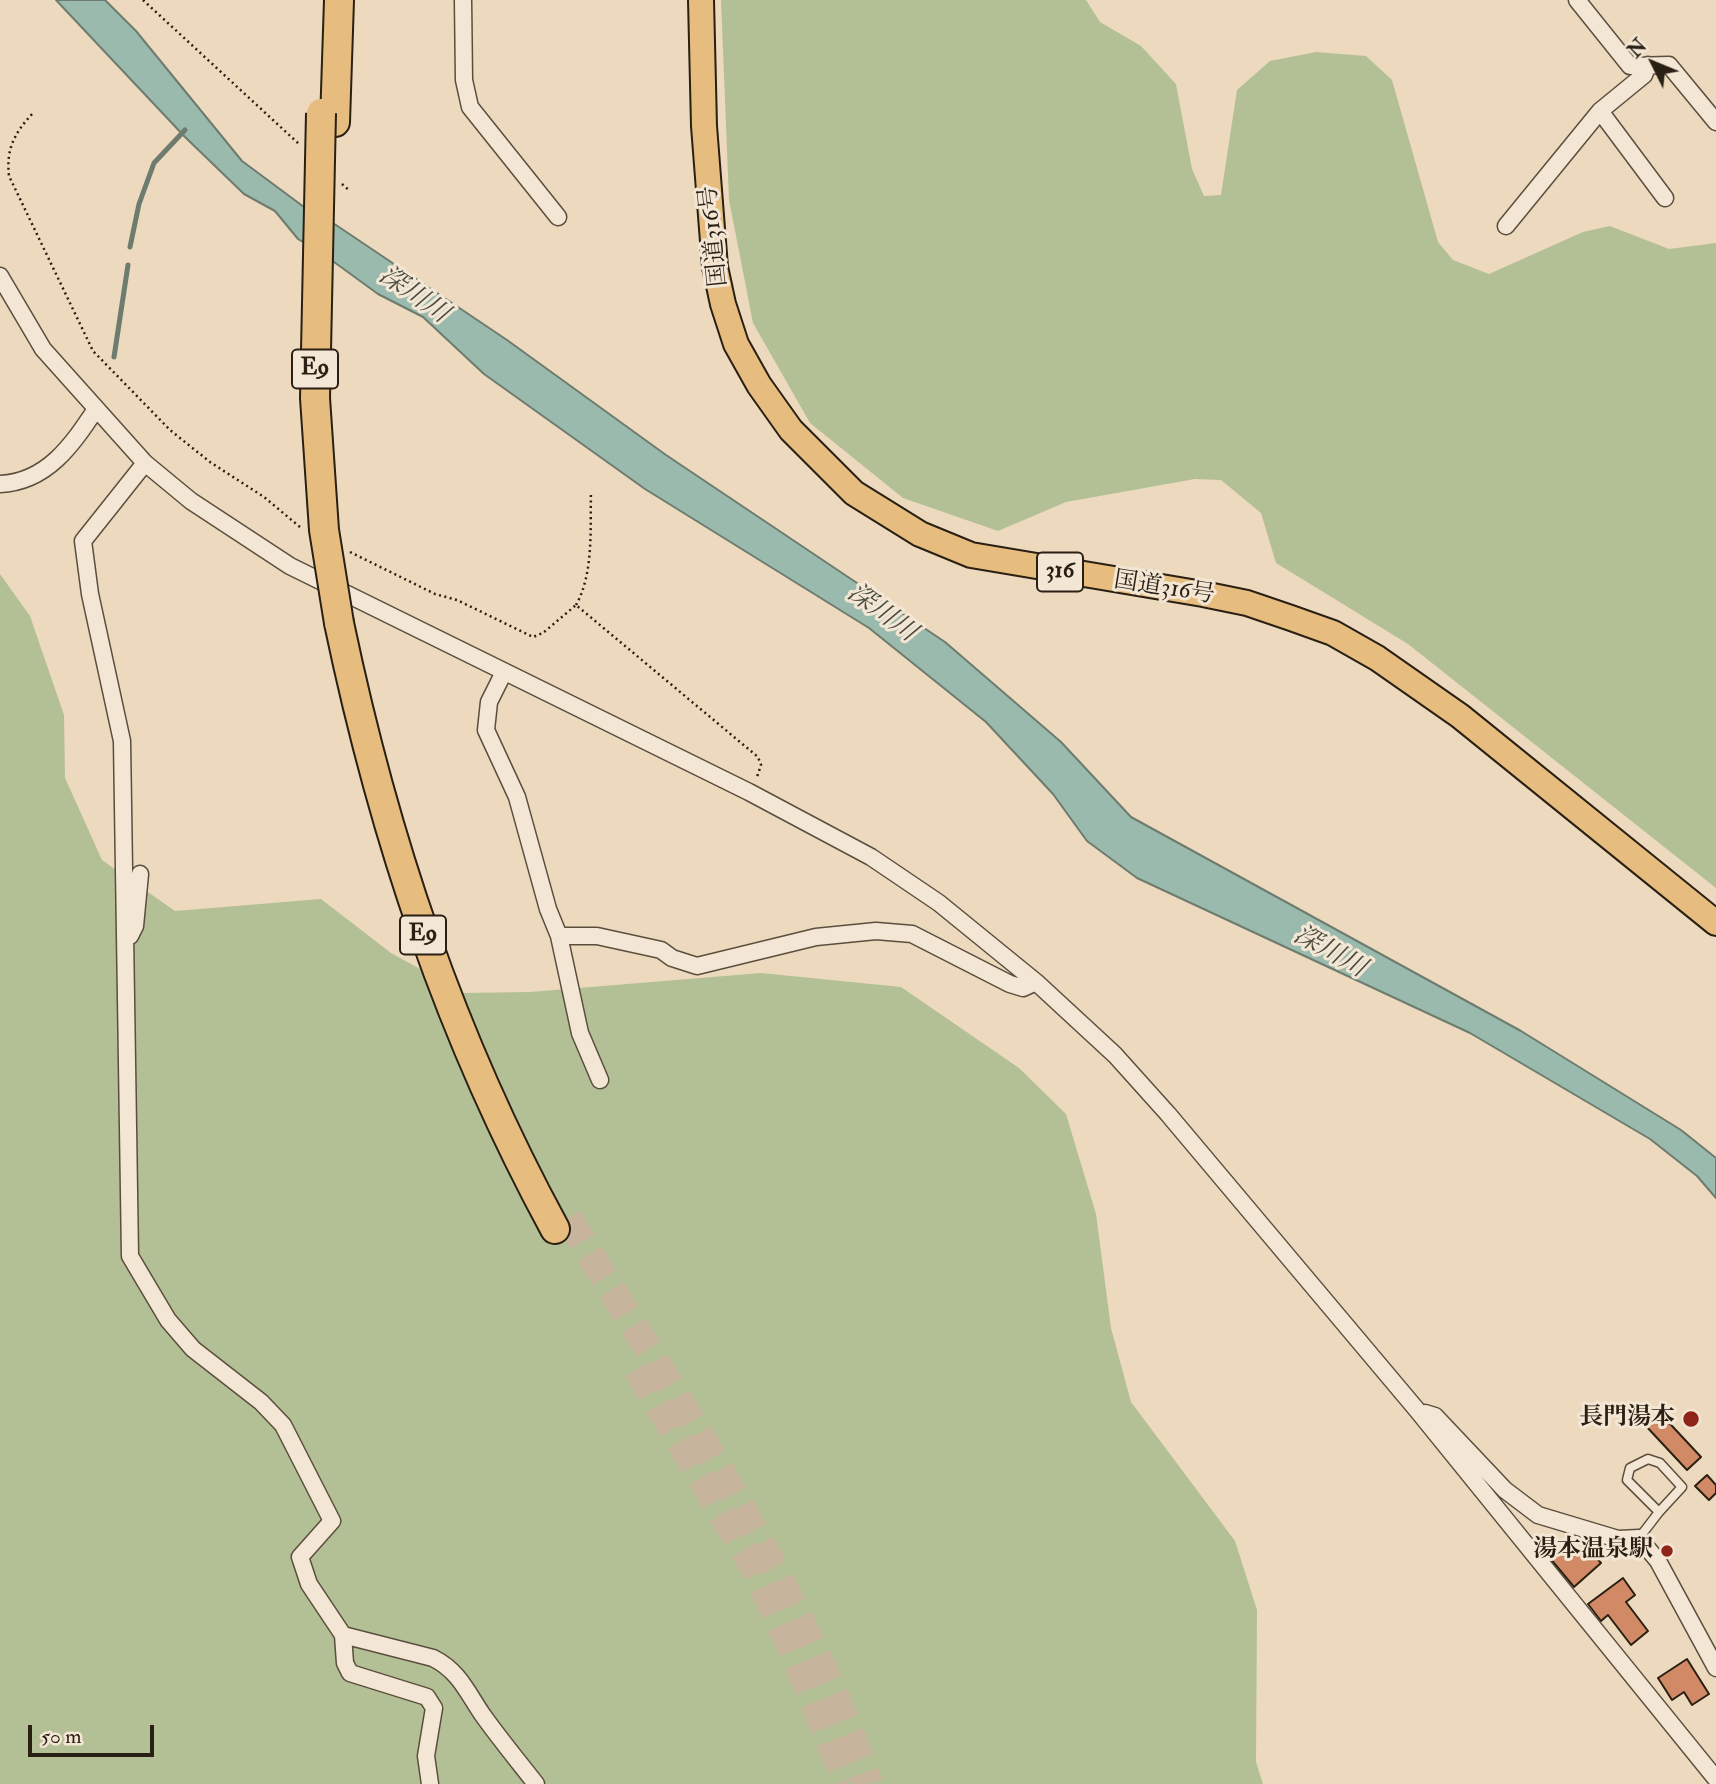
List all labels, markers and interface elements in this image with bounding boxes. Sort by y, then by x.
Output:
north arrow [1618,28,1688,98]
text: N [1623,34,1652,63]
street label: 国道316号 [695,184,735,288]
water label: 深川川 [372,261,454,331]
road number: E9 [292,350,338,388]
road number: 316 [1037,552,1083,592]
street label: 国道316号 [1111,567,1217,611]
water label: 深川川 [840,578,922,650]
road number: E9 [400,916,446,954]
water label: 深川川 [1287,920,1371,986]
place label: 長門湯本 [1579,1405,1675,1433]
marker: 長門湯本 [1681,1409,1701,1429]
place label: 湯本温泉駅 [1533,1537,1653,1565]
marker: 湯本温泉駅 [1659,1543,1675,1559]
scale bar [32,1710,158,1754]
text: 50 m [41,1723,82,1750]

